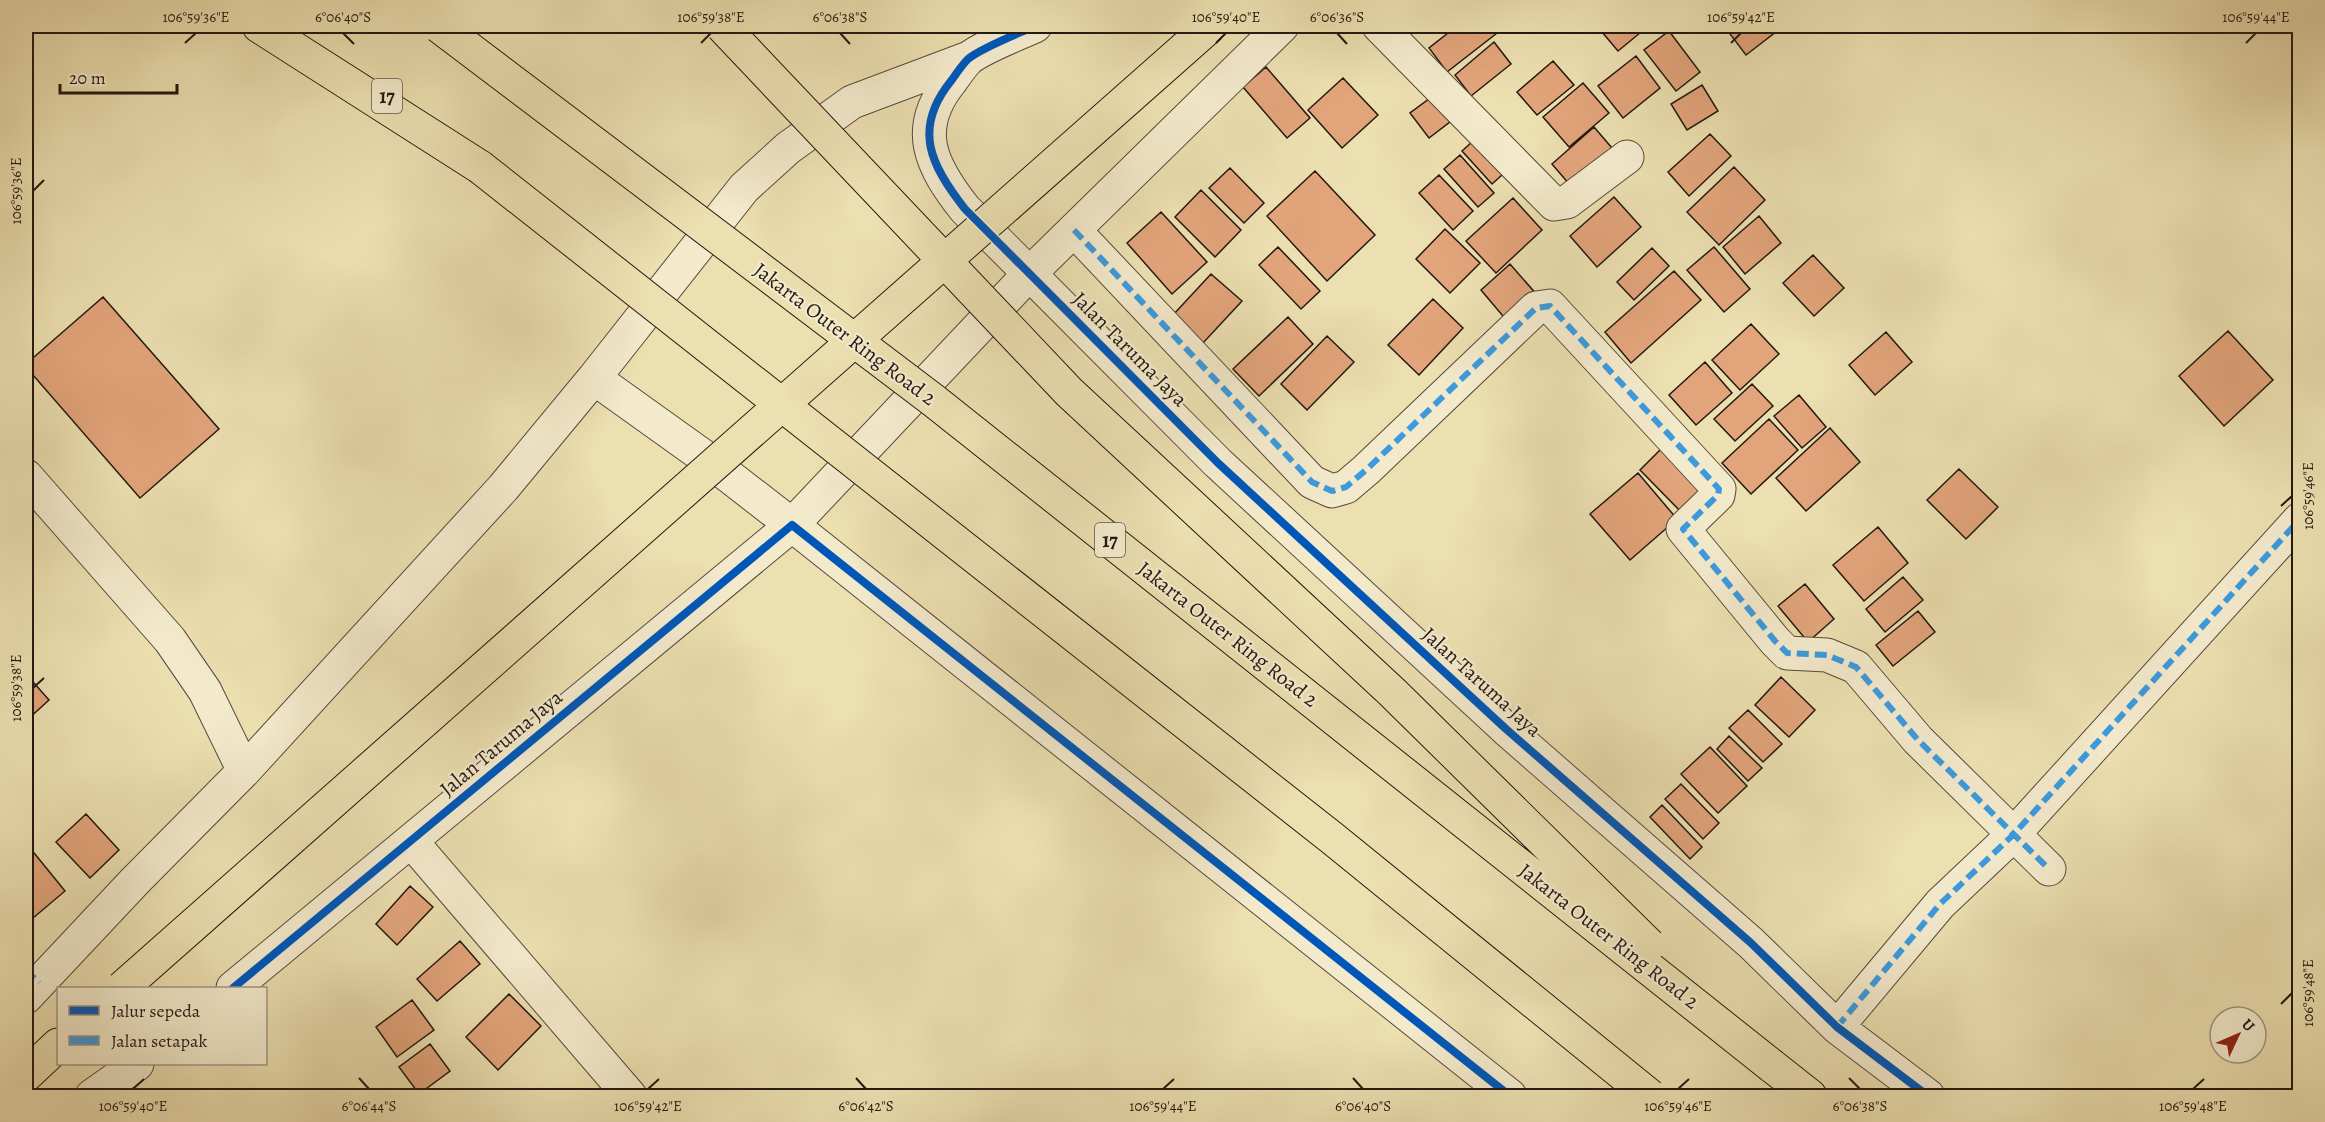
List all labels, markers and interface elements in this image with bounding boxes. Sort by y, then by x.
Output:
text: 106°59'36"E [162,7,230,27]
text: 6°06'40"S [315,7,371,27]
text: 106°59'38"E [677,7,745,27]
text: 6°06'38"S [813,7,867,27]
text: 106°59'40"E [1192,7,1260,27]
text: 6°06'36"S [1310,7,1364,27]
text: 106°59'42"E [1707,7,1775,27]
text: 106°59'44"E [2222,7,2290,27]
scale bar [60,57,177,95]
text: 20 m [69,66,106,90]
road number: 17 [372,79,402,113]
text: 106°59'36"E [6,157,26,225]
street label: Jakarta Outer Ring Road 2 [748,256,942,412]
street label: Jalan Taruma Jaya [1066,285,1194,413]
text: 106°59'46"E [2298,462,2318,530]
road number: 17 [1095,523,1125,557]
street label: Jakarta Outer Ring Road 2 [1132,555,1324,713]
street label: Jalan Taruma Jaya [1416,621,1548,743]
text: 106°59'38"E [6,654,26,722]
street label: Jalan Taruma Jaya [434,683,568,803]
street label: Jakarta Outer Ring Road 2 [1513,857,1705,1015]
text: 106°59'48"E [2298,959,2318,1027]
legend [57,987,267,1065]
text: Jalur sepeda [111,999,201,1023]
north arrow [2208,1005,2268,1065]
text: U [2237,1014,2260,1037]
text: Jalan setapak [111,1029,207,1053]
text: 106°59'40"E [99,1096,167,1116]
text: 6°06'44"S [341,1096,397,1116]
text: 106°59'42"E [614,1096,682,1116]
text: 6°06'42"S [838,1096,894,1116]
text: 106°59'44"E [1129,1096,1197,1116]
text: 6°06'40"S [1335,1096,1391,1116]
text: 106°59'46"E [1644,1096,1712,1116]
text: 6°06'38"S [1833,1096,1887,1116]
text: 106°59'48"E [2159,1096,2227,1116]

